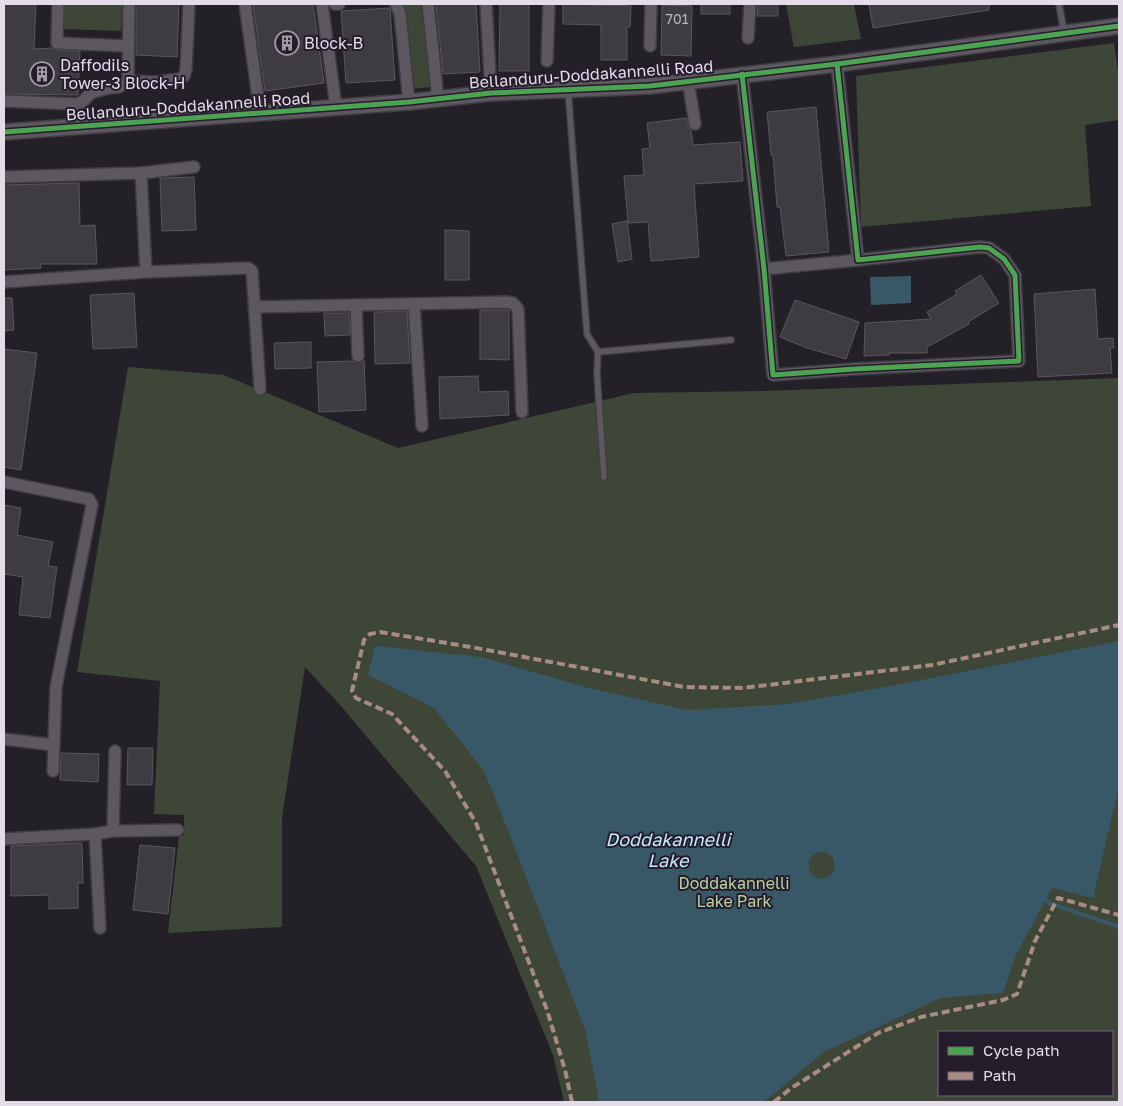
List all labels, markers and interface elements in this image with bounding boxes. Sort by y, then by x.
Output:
house number: 701 [666,10,689,27]
building icon: Block-B [274,30,300,56]
place label: Block-B [304,33,363,53]
place label: Daffodils Tower-3 Block-H [60,55,185,93]
street label: Bellanduru-Doddakannelli Road [468,55,714,93]
building icon: Daffodils Tower-3 Block-H [29,61,55,87]
street label: Bellanduru-Doddakannelli Road [65,87,311,125]
water label: Doddakannelli Lake [606,828,733,871]
park label: Doddakannelli Lake Park [679,873,789,911]
legend [938,1031,1113,1096]
text: Cycle path [983,1041,1059,1059]
text: Path [983,1066,1016,1084]

